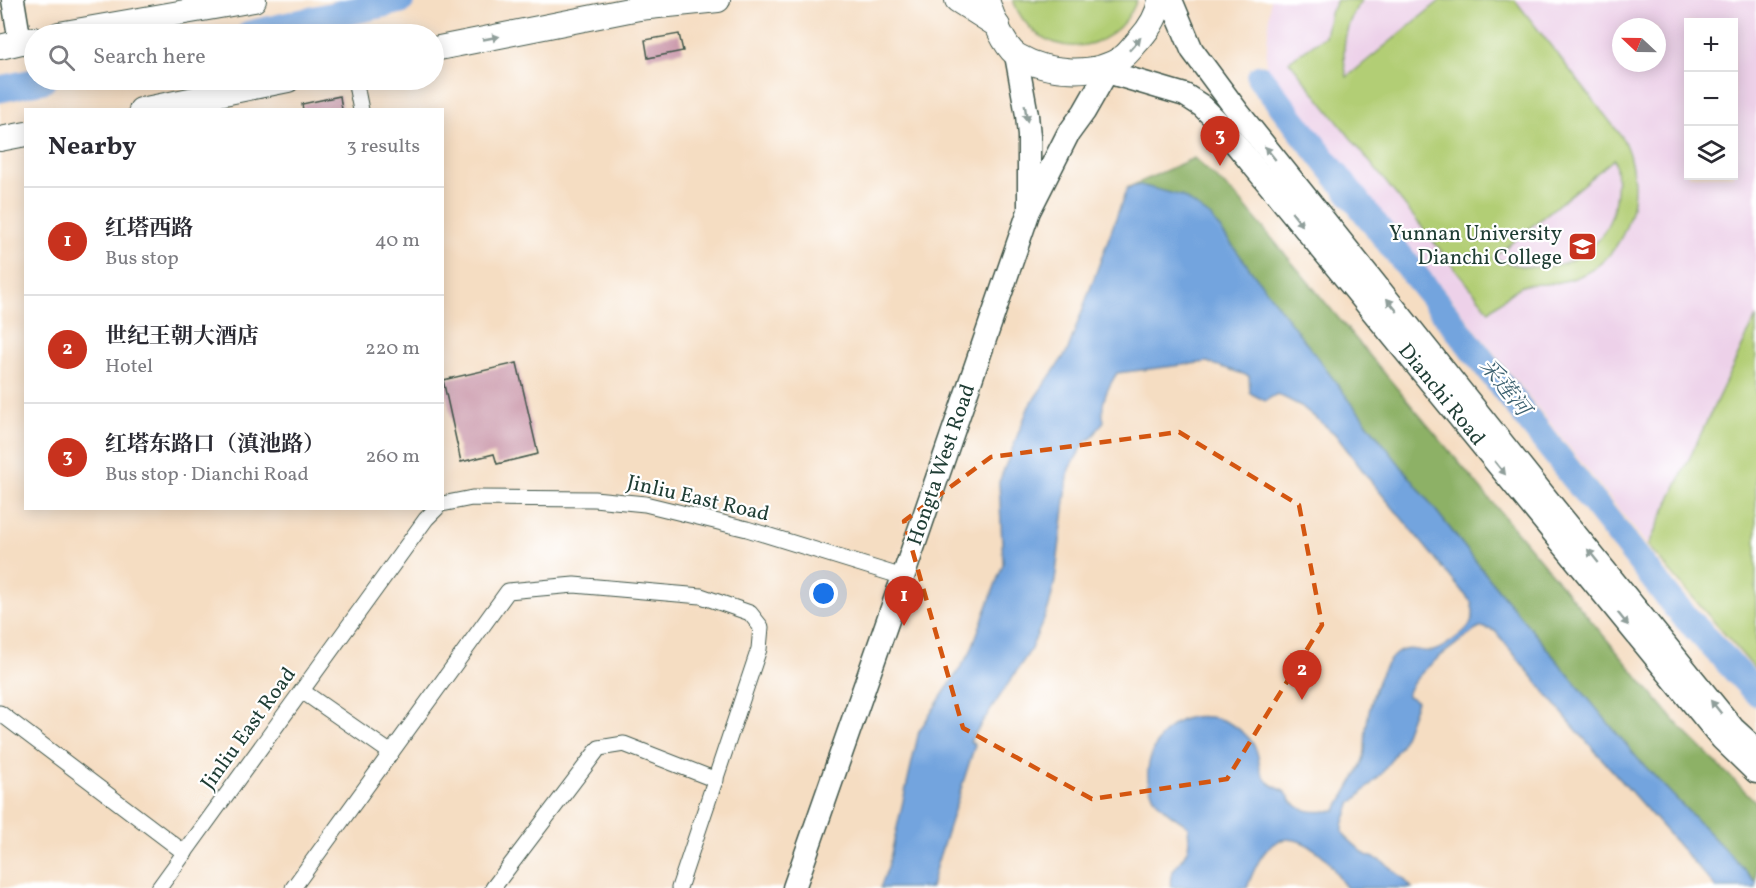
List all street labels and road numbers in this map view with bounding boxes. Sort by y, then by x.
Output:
street label: Dianchi Road [1391,338,1491,452]
street label: Hongta West Road [901,380,983,550]
street label: Jinliu East Road [624,469,772,529]
street label: Jinliu East Road [195,662,303,796]

